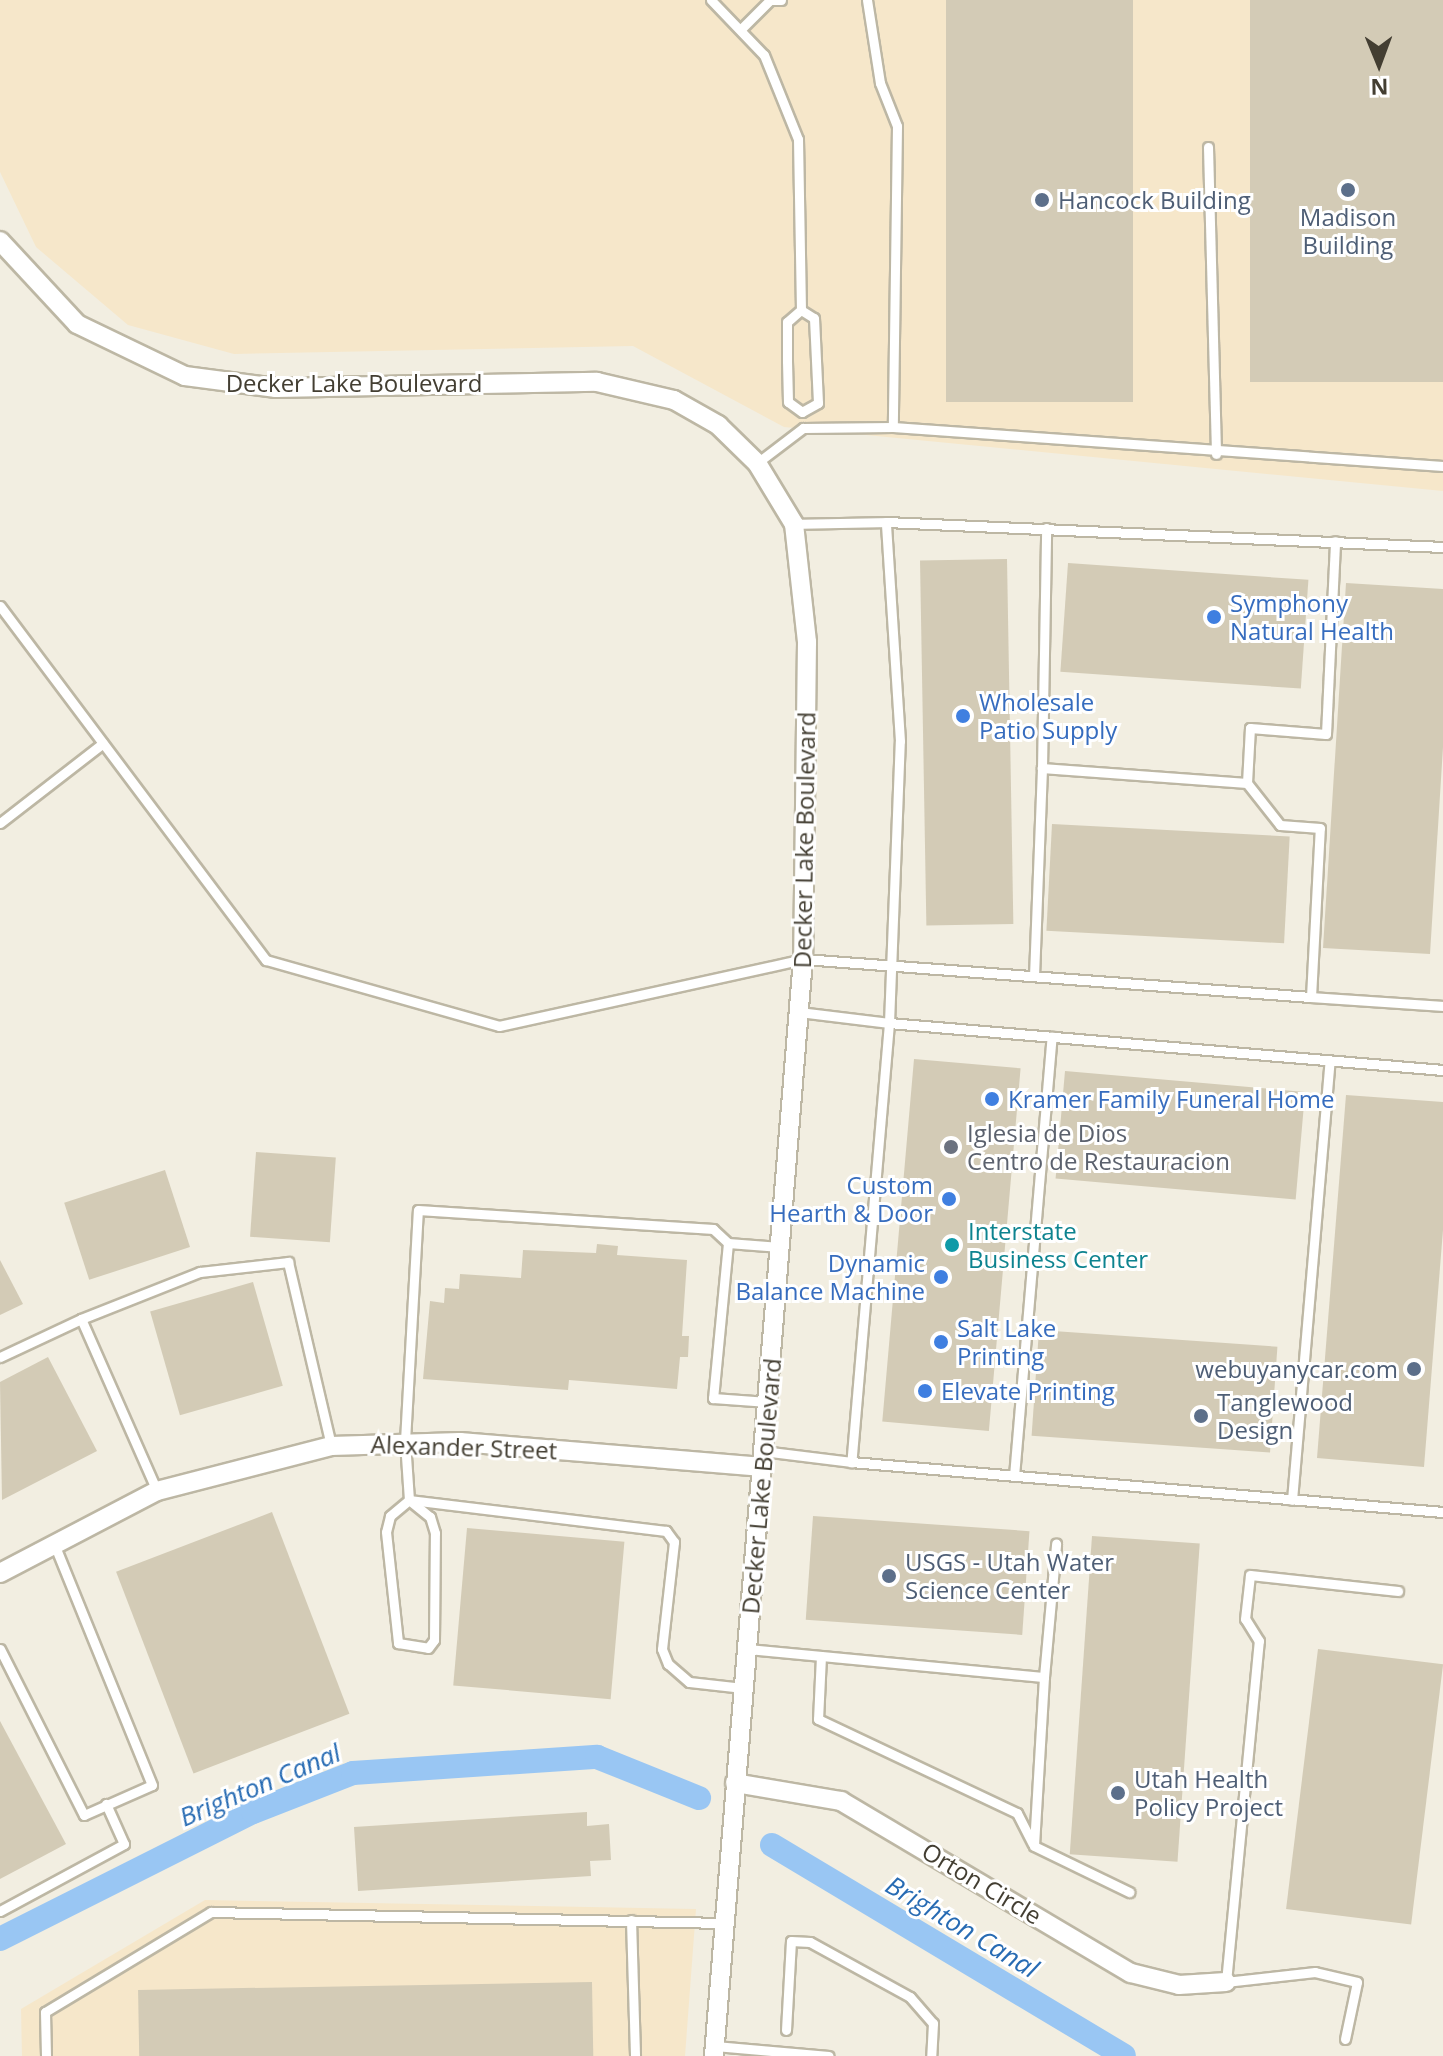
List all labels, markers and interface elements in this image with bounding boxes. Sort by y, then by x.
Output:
north arrow [1339,24,1419,104]
text: N [1370,73,1389,103]
marker: Madison Building [1339,181,1357,199]
place label: Hancock Building [1058,186,1251,214]
marker: Hancock Building [1033,191,1051,209]
place label: Madison Building [1300,203,1396,259]
street label: Decker Lake Boulevard [226,369,482,397]
place label: Symphony Natural Health [1230,589,1394,645]
marker: Symphony Natural Health [1205,608,1223,626]
place label: Wholesale Patio Supply [979,688,1117,744]
marker: Wholesale Patio Supply [954,707,972,725]
street label: Decker Lake Boulevard [787,711,821,969]
place label: Kramer Family Funeral Home [1008,1085,1334,1113]
marker: Kramer Family Funeral Home [983,1090,1001,1108]
place label: Iglesia de Dios Centro de Restauracion [967,1119,1230,1175]
marker: Iglesia de Dios Centro de Restauracion [942,1138,960,1156]
place label: Custom Hearth & Door [769,1171,933,1227]
marker: Custom Hearth & Door [940,1190,958,1208]
place label: Interstate Business Center [968,1217,1148,1273]
marker: Interstate Business Center [943,1236,961,1254]
place label: Dynamic Balance Machine [735,1249,925,1305]
marker: Dynamic Balance Machine [932,1268,950,1286]
place label: Salt Lake Printing [957,1314,1056,1370]
marker: Salt Lake Printing [932,1333,950,1351]
place label: webuyanycar.com [1195,1355,1398,1383]
street label: Decker Lake Boulevard [735,1357,787,1615]
marker: webuyanycar.com [1405,1360,1423,1378]
place label: Elevate Printing [941,1377,1115,1405]
marker: Elevate Printing [916,1382,934,1400]
place label: Tanglewood Design [1217,1388,1353,1444]
marker: Tanglewood Design [1192,1407,1210,1425]
street label: Alexander Street [370,1429,558,1465]
place label: USGS - Utah Water Science Center [905,1548,1114,1604]
marker: USGS - Utah Water Science Center [880,1567,898,1585]
water label: Brighton Canal [175,1737,345,1833]
place label: Utah Health Policy Project [1134,1765,1283,1821]
marker: Utah Health Policy Project [1109,1784,1127,1802]
street label: Orton Circle [917,1836,1047,1930]
water label: Brighton Canal [880,1869,1044,1985]

